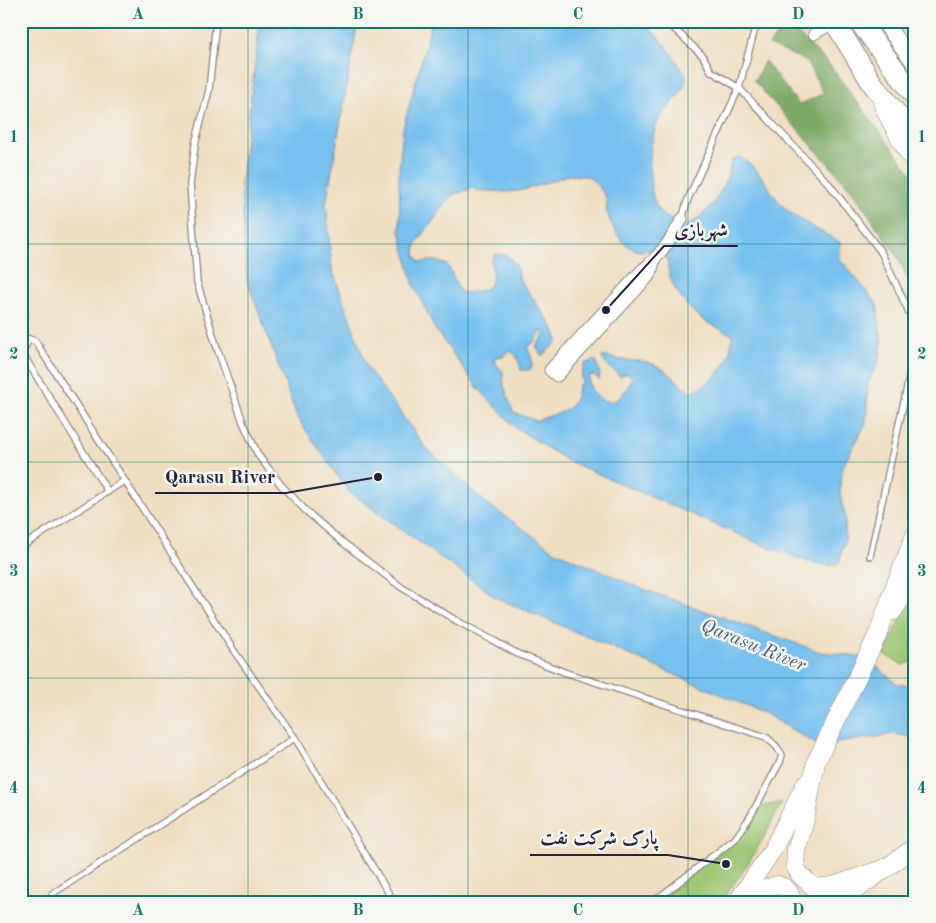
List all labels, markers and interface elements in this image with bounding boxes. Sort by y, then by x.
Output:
text: A [132,7,144,23]
text: B [352,7,364,23]
text: C [573,7,583,23]
text: D [792,7,804,23]
text: 1 [9,130,19,146]
text: 1 [917,130,927,146]
callout: شهربازی [664,212,738,246]
text: شهربازی [674,221,728,242]
text: 2 [9,347,19,363]
text: 2 [917,347,927,363]
callout: Qarasu River [155,459,286,493]
text: Qarasu River [165,469,275,488]
text: 3 [9,564,19,580]
text: 3 [917,564,927,580]
water label: Qarasu River [698,617,809,676]
text: 4 [9,781,19,797]
text: 4 [917,781,927,797]
callout: پارک شرکت نفت [530,821,668,855]
text: پارک شرکت نفت [540,829,659,852]
text: A [132,903,144,919]
text: B [352,903,364,919]
text: C [573,903,583,919]
text: D [792,903,804,919]

